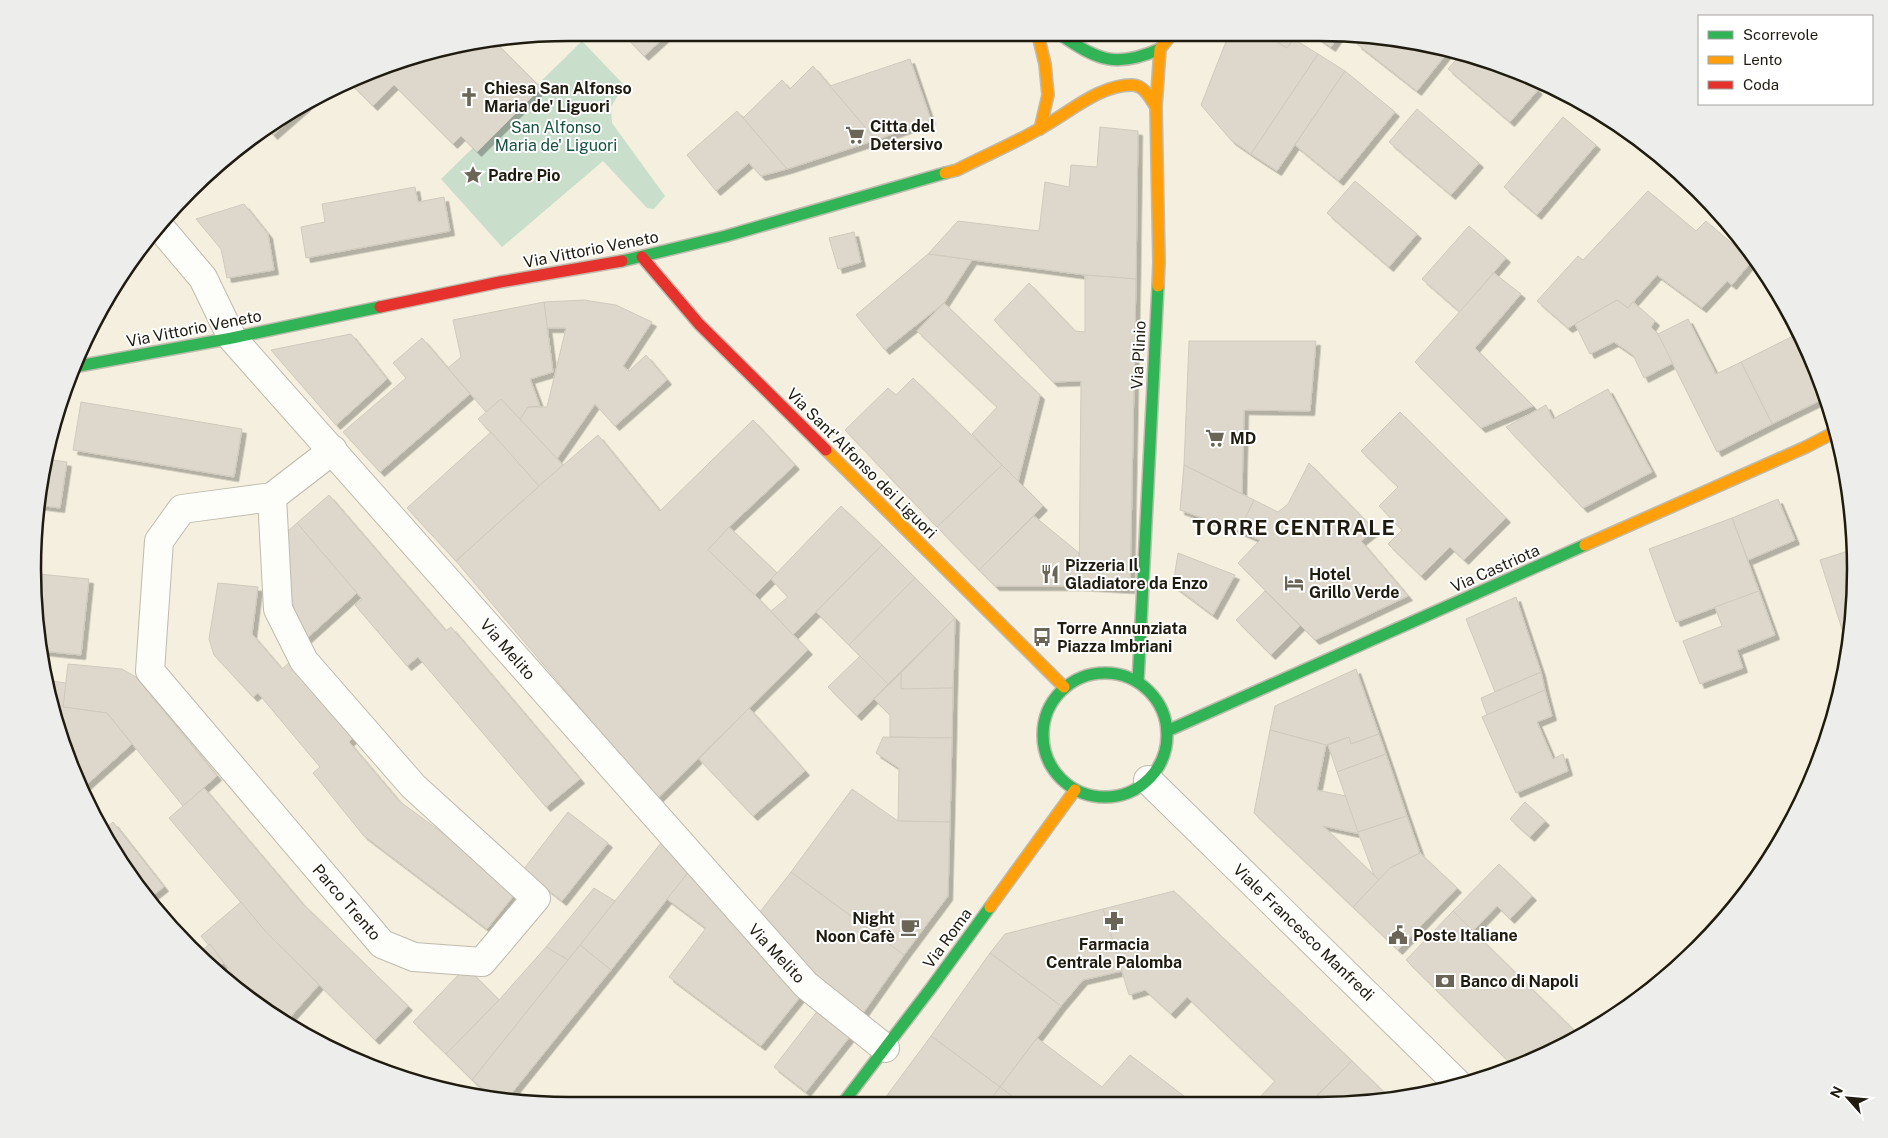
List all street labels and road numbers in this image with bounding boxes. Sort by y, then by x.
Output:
street label: Via Vittorio Veneto [522,227,660,272]
street label: Via Vittorio Veneto [125,306,263,351]
street label: Via Plinio [1127,320,1150,390]
street label: Via Sant'Alfonso dei Liguori [783,384,941,542]
street label: Via Castriota [1448,540,1543,596]
street label: Via Melito [476,615,539,684]
street label: Parco Trento [308,860,385,944]
street label: Viale Francesco Manfredi [1229,860,1378,1005]
street label: Via Roma [919,905,976,972]
street label: Via Melito [744,920,809,987]

